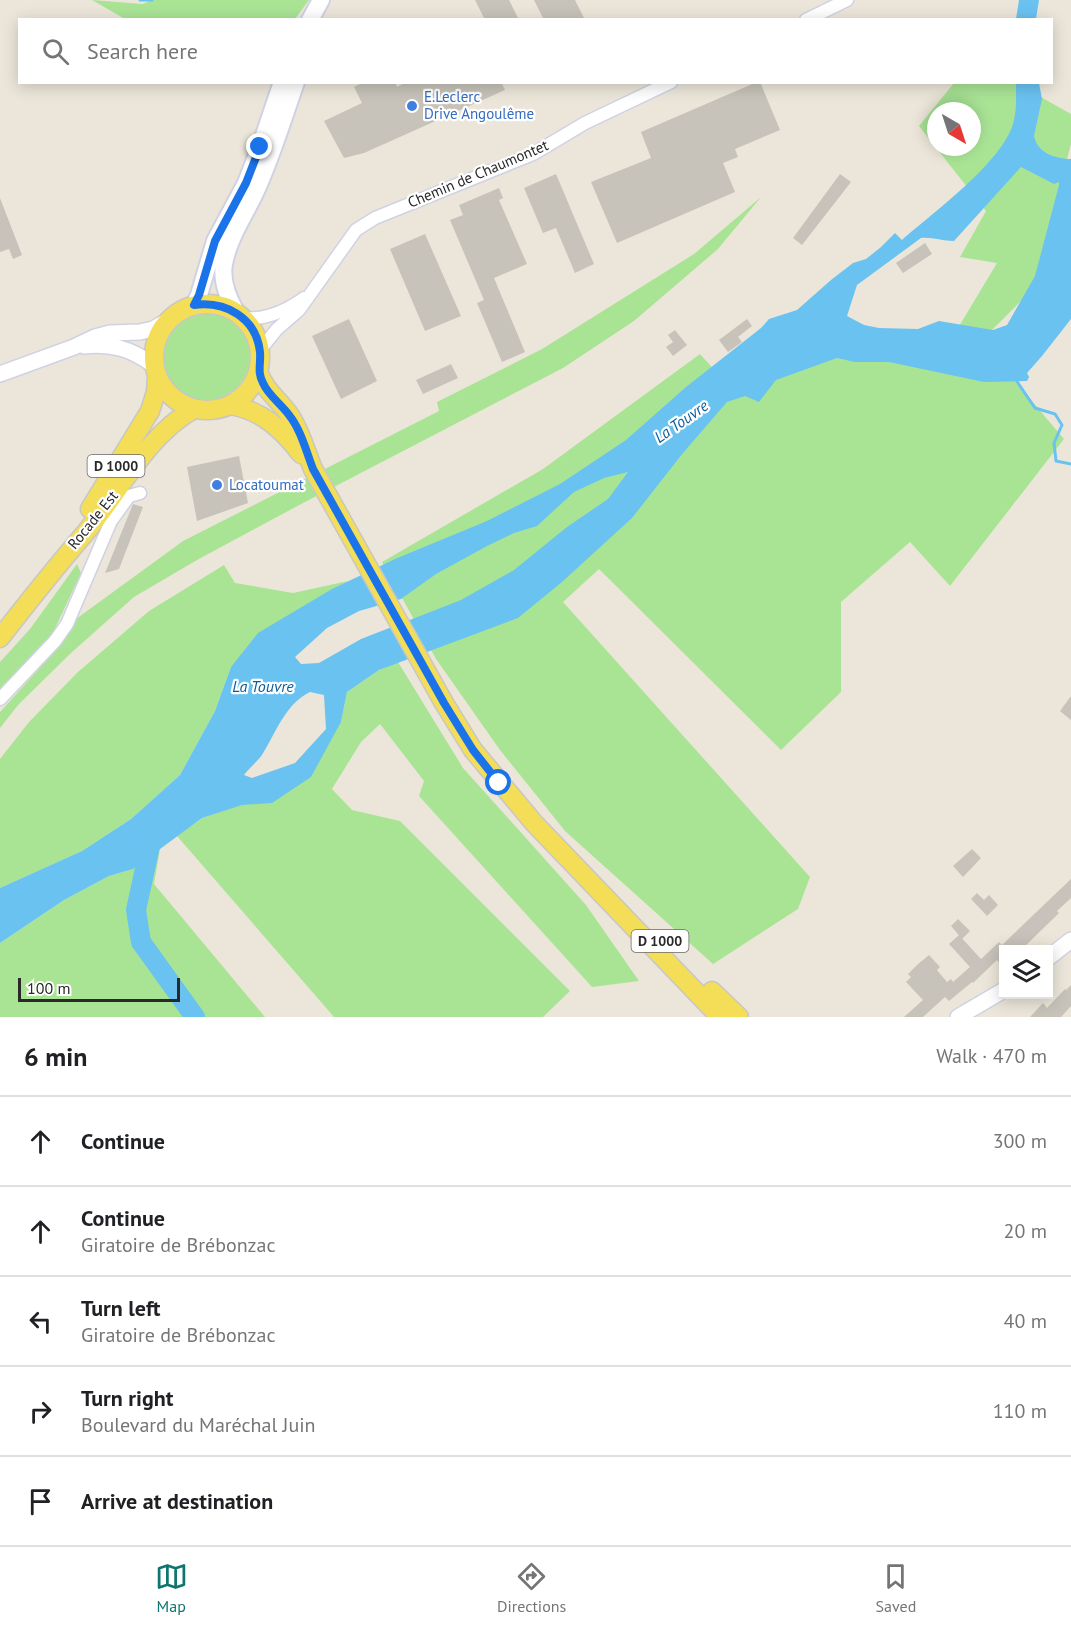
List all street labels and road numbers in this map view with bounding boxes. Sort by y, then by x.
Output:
street label: Chemin de Chaumontet [405,135,551,212]
road number: D 1000 [88,455,144,477]
street label: Rocade Est [63,487,122,553]
road number: D 1000 [632,930,688,952]

